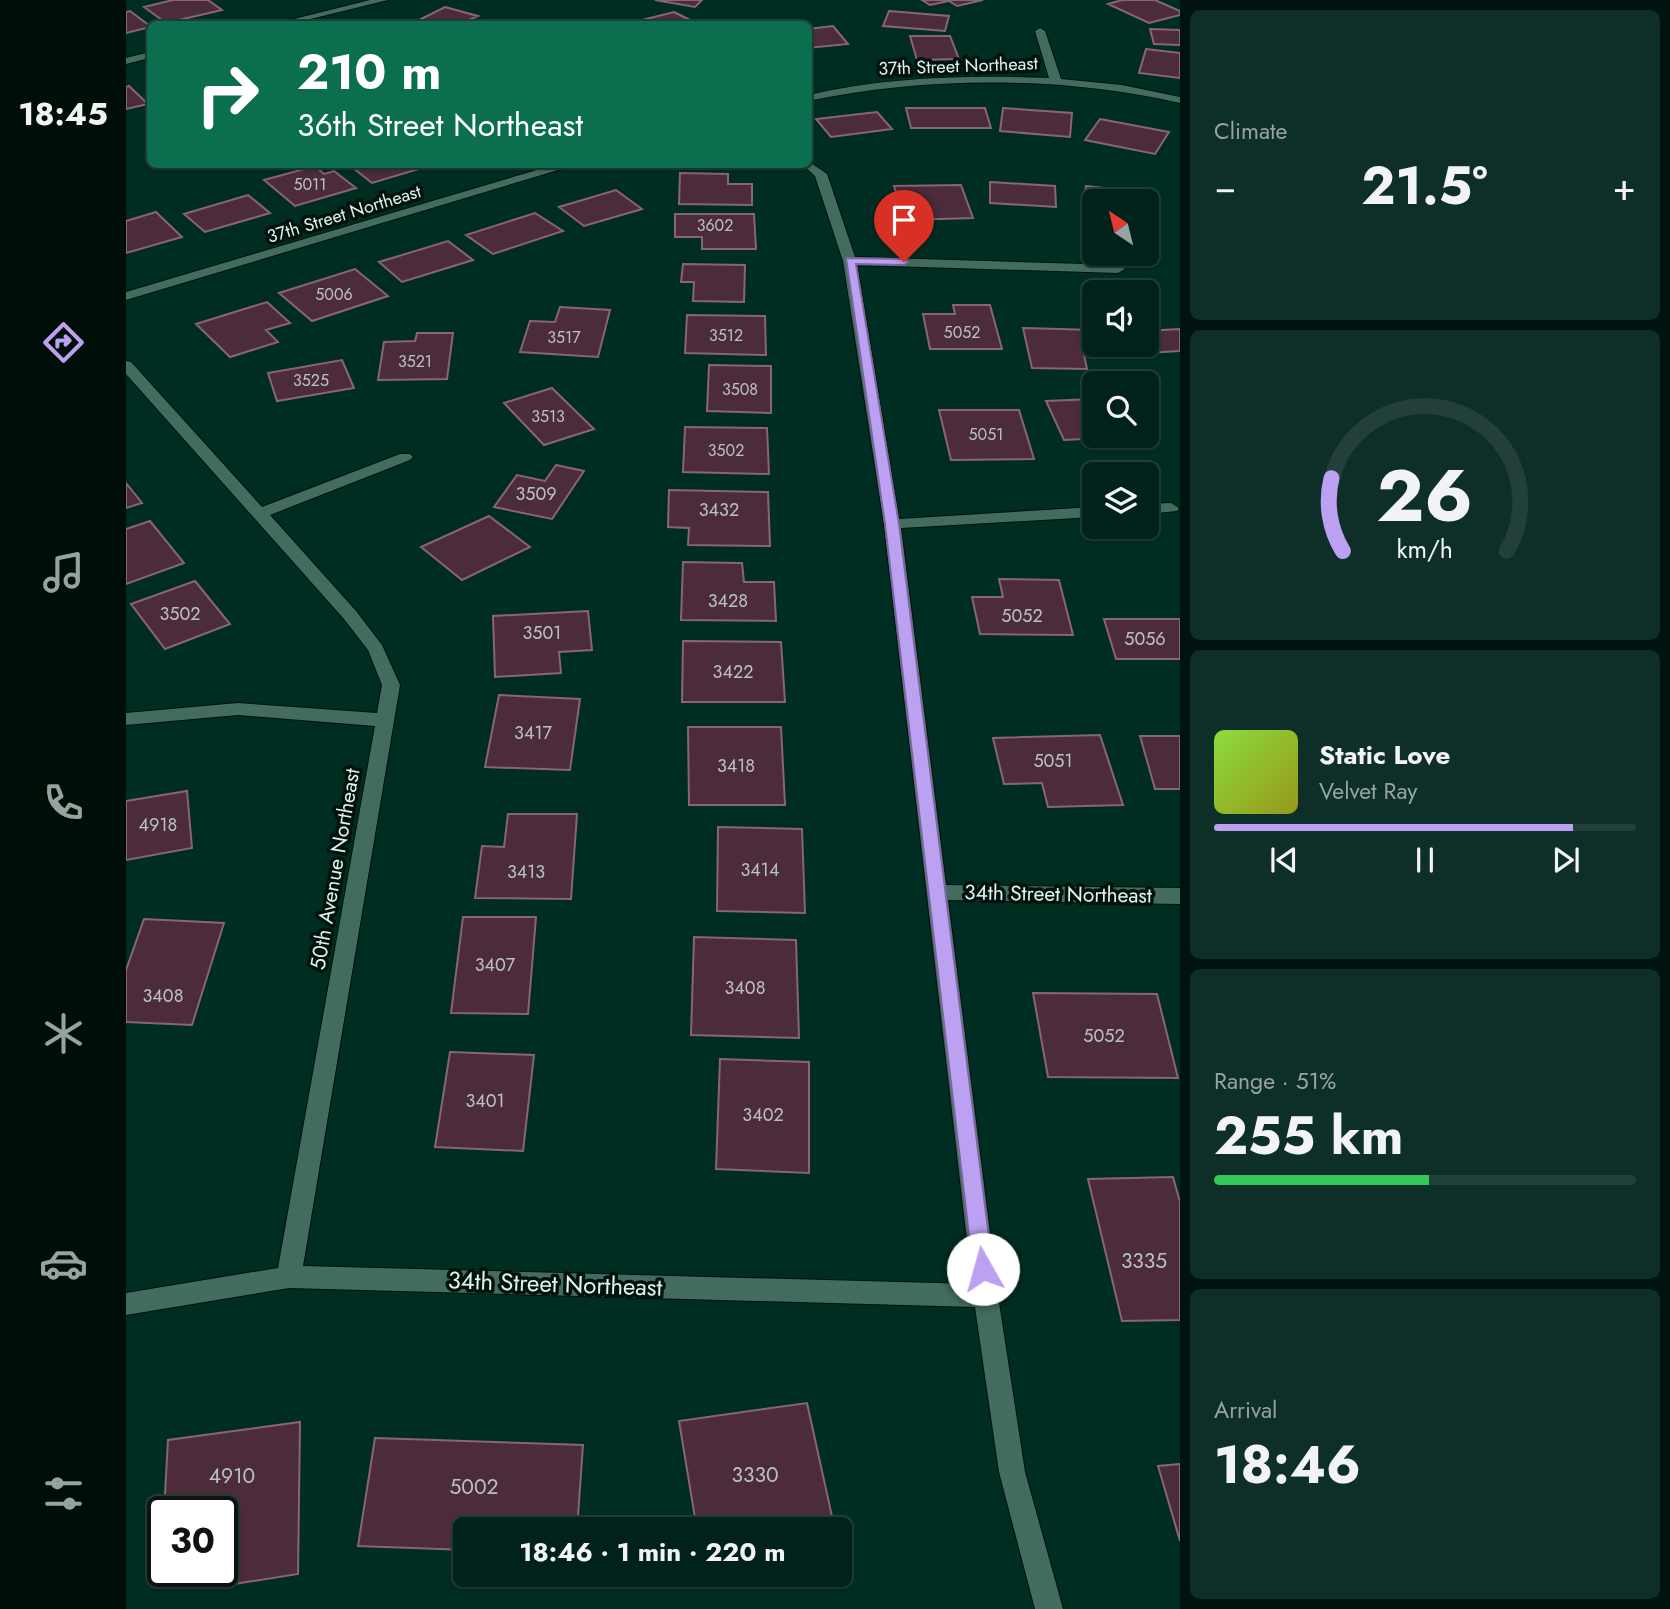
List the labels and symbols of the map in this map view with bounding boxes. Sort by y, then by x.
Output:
street label: 37th Street Northeast [878,50,1039,82]
house number: 5011 [293,173,327,196]
street label: 37th Street Northeast [264,178,425,250]
north arrow [1082,189,1158,266]
pin [874,190,934,262]
house number: 3602 [697,214,733,237]
house number: 5006 [315,283,353,306]
house number: 5052 [944,321,980,344]
house number: 3512 [709,324,743,347]
house number: 3517 [547,326,581,349]
house number: 3521 [398,350,432,373]
house number: 3525 [293,369,329,392]
house number: 3508 [722,378,758,401]
house number: 3513 [531,405,565,428]
house number: 5051 [969,423,1003,446]
house number: 3502 [708,439,744,462]
house number: 3509 [515,481,557,507]
house number: 3432 [699,497,739,523]
house number: 3428 [708,588,748,614]
house number: 3502 [159,601,201,627]
house number: 5052 [1001,603,1043,629]
house number: 3501 [523,620,561,646]
house number: 5056 [1124,626,1166,652]
house number: 3422 [713,659,753,685]
house number: 3417 [514,720,552,746]
house number: 5051 [1033,748,1073,774]
house number: 3418 [717,753,755,779]
street label: 50th Avenue Northeast [303,766,367,972]
house number: 4918 [139,812,177,838]
house number: 3414 [741,857,779,883]
house number: 3413 [507,859,545,885]
street label: 34th Street Northeast [964,877,1152,911]
house number: 3407 [475,952,516,978]
house number: 3408 [725,975,765,1001]
house number: 3408 [143,983,183,1009]
house number: 5052 [1083,1023,1125,1049]
house number: 3401 [465,1088,505,1114]
house number: 3402 [742,1102,784,1128]
position arrow [946,1232,1020,1306]
house number: 3335 [1121,1246,1167,1276]
street label: 34th Street Northeast [447,1262,663,1305]
house number: 3330 [732,1460,779,1490]
house number: 4910 [209,1461,255,1491]
house number: 5002 [450,1472,499,1502]
speed limit sign: 30 [147,1496,238,1587]

